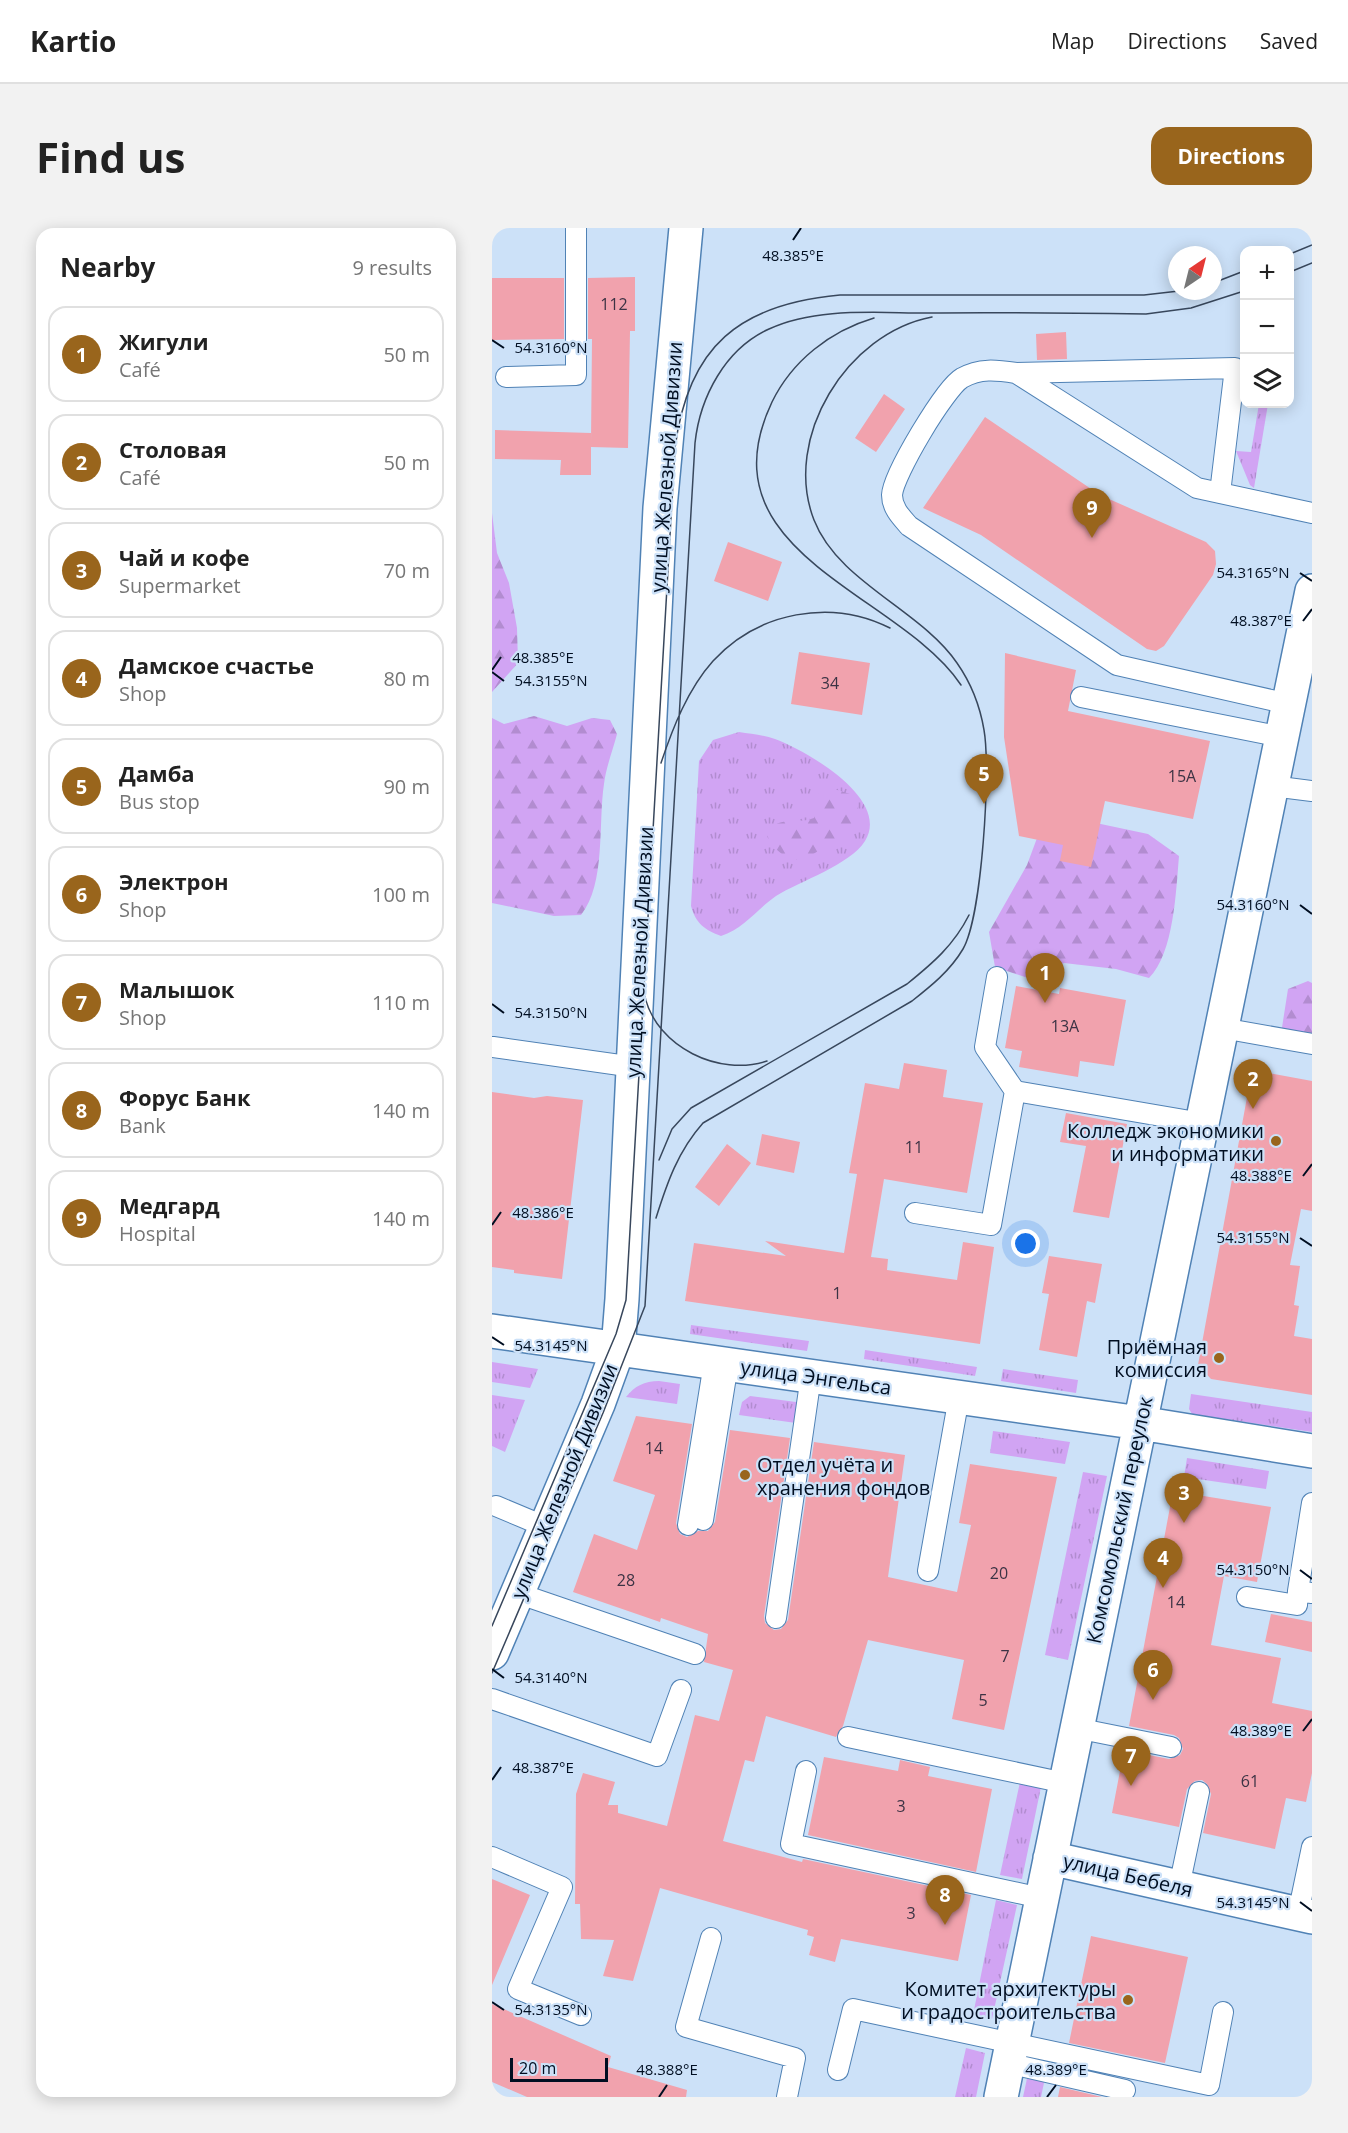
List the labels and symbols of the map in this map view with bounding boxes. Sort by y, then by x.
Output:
text: 48.385°E [762,245,824,265]
north arrow [1168,246,1222,300]
house number: 112 [600,293,628,315]
text: 54.3160°N [514,337,588,357]
street label: улица Железной Дивизии [644,341,688,593]
pin: 9 [1072,488,1112,538]
text: 54.3165°N [1216,562,1290,582]
text: 48.387°E [1230,610,1292,630]
text: 48.385°E [512,647,574,667]
text: 54.3155°N [514,670,588,690]
house number: 34 [821,672,839,694]
pin: 5 [964,754,1004,804]
house number: 15А [1168,765,1197,787]
street label: улица Железной Дивизии [619,826,659,1078]
text: 54.3160°N [1216,894,1290,914]
pin: 1 [1026,954,1064,1003]
text: 54.3150°N [514,1002,588,1022]
house number: 13А [1051,1015,1080,1037]
pin: 2 [1234,1060,1272,1109]
place label: Колледж экономики и информатики [1067,1117,1264,1167]
marker: Колледж экономики и информатики [1269,1134,1283,1148]
house number: 11 [905,1136,923,1158]
text: 48.388°E [1230,1165,1292,1185]
text: 48.386°E [512,1202,574,1222]
text: 54.3155°N [1216,1227,1290,1247]
your location [1011,1229,1040,1258]
house number: 1 [832,1282,842,1304]
place label: Приёмная комиссия [1107,1333,1207,1383]
text: 54.3145°N [514,1335,588,1355]
marker: Приёмная комиссия [1212,1351,1226,1365]
street label: улица Энгельса [739,1353,893,1401]
street label: улица Железной Дивизии [504,1359,624,1603]
street label: Комсомольский переулок [1080,1393,1159,1646]
house number: 14 [645,1437,663,1459]
place label: Отдел учёта и хранения фондов [757,1451,930,1501]
marker: Отдел учёта и хранения фондов [738,1468,752,1482]
pin: 3 [1164,1474,1204,1523]
pin: 4 [1144,1538,1182,1588]
text: 54.3150°N [1216,1559,1290,1579]
house number: 20 [990,1562,1008,1584]
house number: 28 [617,1569,635,1591]
house number: 14 [1167,1591,1185,1613]
house number: 7 [1000,1645,1010,1667]
pin: 6 [1134,1650,1172,1700]
text: 54.3140°N [514,1667,588,1687]
house number: 5 [978,1689,988,1711]
text: 48.389°E [1230,1720,1292,1740]
pin: 7 [1112,1736,1150,1786]
text: 48.387°E [512,1757,574,1777]
house number: 61 [1241,1770,1259,1792]
house number: 3 [896,1795,906,1817]
street label: улица Бебеля [1061,1847,1195,1903]
pin: 8 [926,1876,964,1925]
text: 54.3145°N [1216,1892,1290,1912]
house number: 3 [906,1902,916,1924]
place label: Комитет архитектуры и градостроительства [901,1975,1116,2025]
marker: Комитет архитектуры и градостроительства [1121,1993,1135,2007]
text: 54.3135°N [514,1999,588,2019]
scale bar [510,2055,608,2082]
text: 48.388°E [636,2059,698,2079]
text: 48.389°E [1025,2059,1087,2079]

